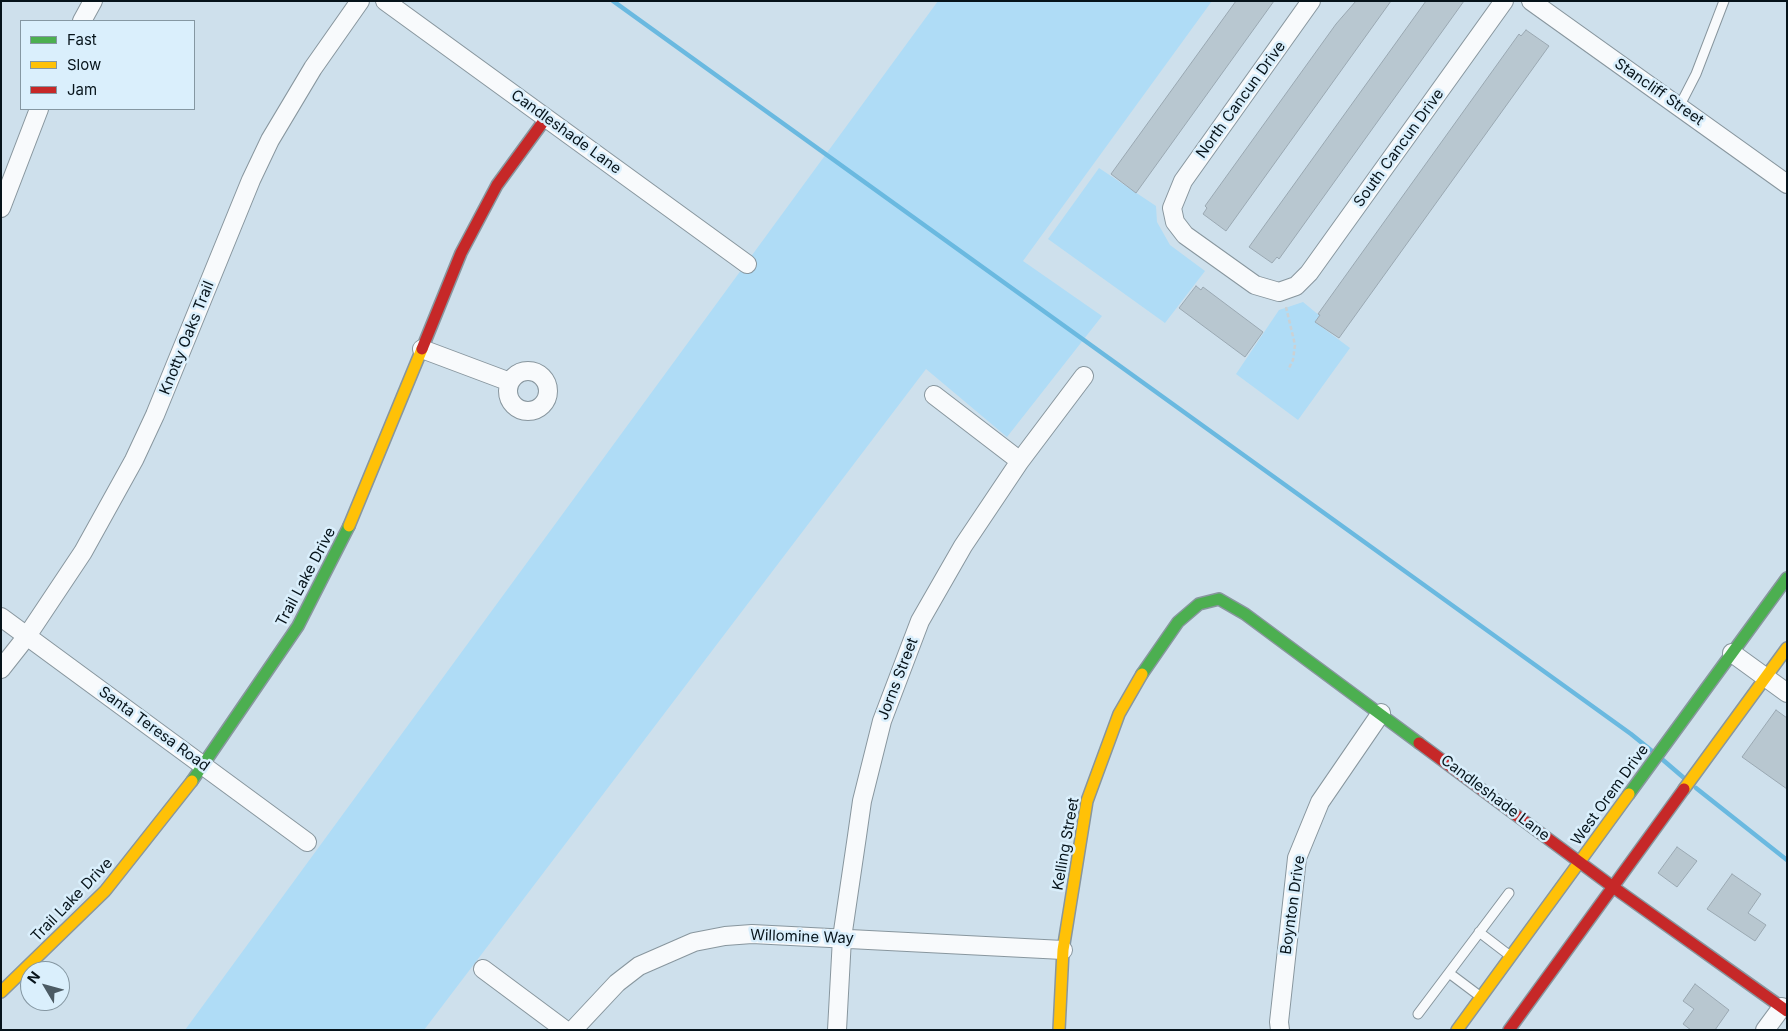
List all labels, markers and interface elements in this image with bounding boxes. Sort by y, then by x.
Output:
legend [20,20,195,110]
text: Fast [67,30,97,49]
street label: North Cancun Drive [1193,38,1289,162]
text: Slow [67,55,101,74]
street label: Stancliff Street [1611,55,1707,129]
text: Jam [67,80,97,99]
street label: South Cancun Drive [1350,85,1448,211]
street label: Candleshade Lane [507,86,625,178]
street label: Knotty Oaks Trail [156,279,218,397]
street label: Trail Lake Drive [272,524,340,630]
street label: Jorns Street [874,635,922,723]
street label: Santa Teresa Road [95,683,213,775]
street label: West Orem Drive [1567,741,1653,849]
street label: Candleshade Lane [1437,751,1553,845]
street label: Kelling Street [1049,796,1083,892]
street label: Trail Lake Drive [28,854,116,946]
street label: Boynton Drive [1277,854,1309,956]
street label: Willomine Way [750,926,854,948]
north arrow [20,961,70,1011]
text: N [23,968,43,987]

